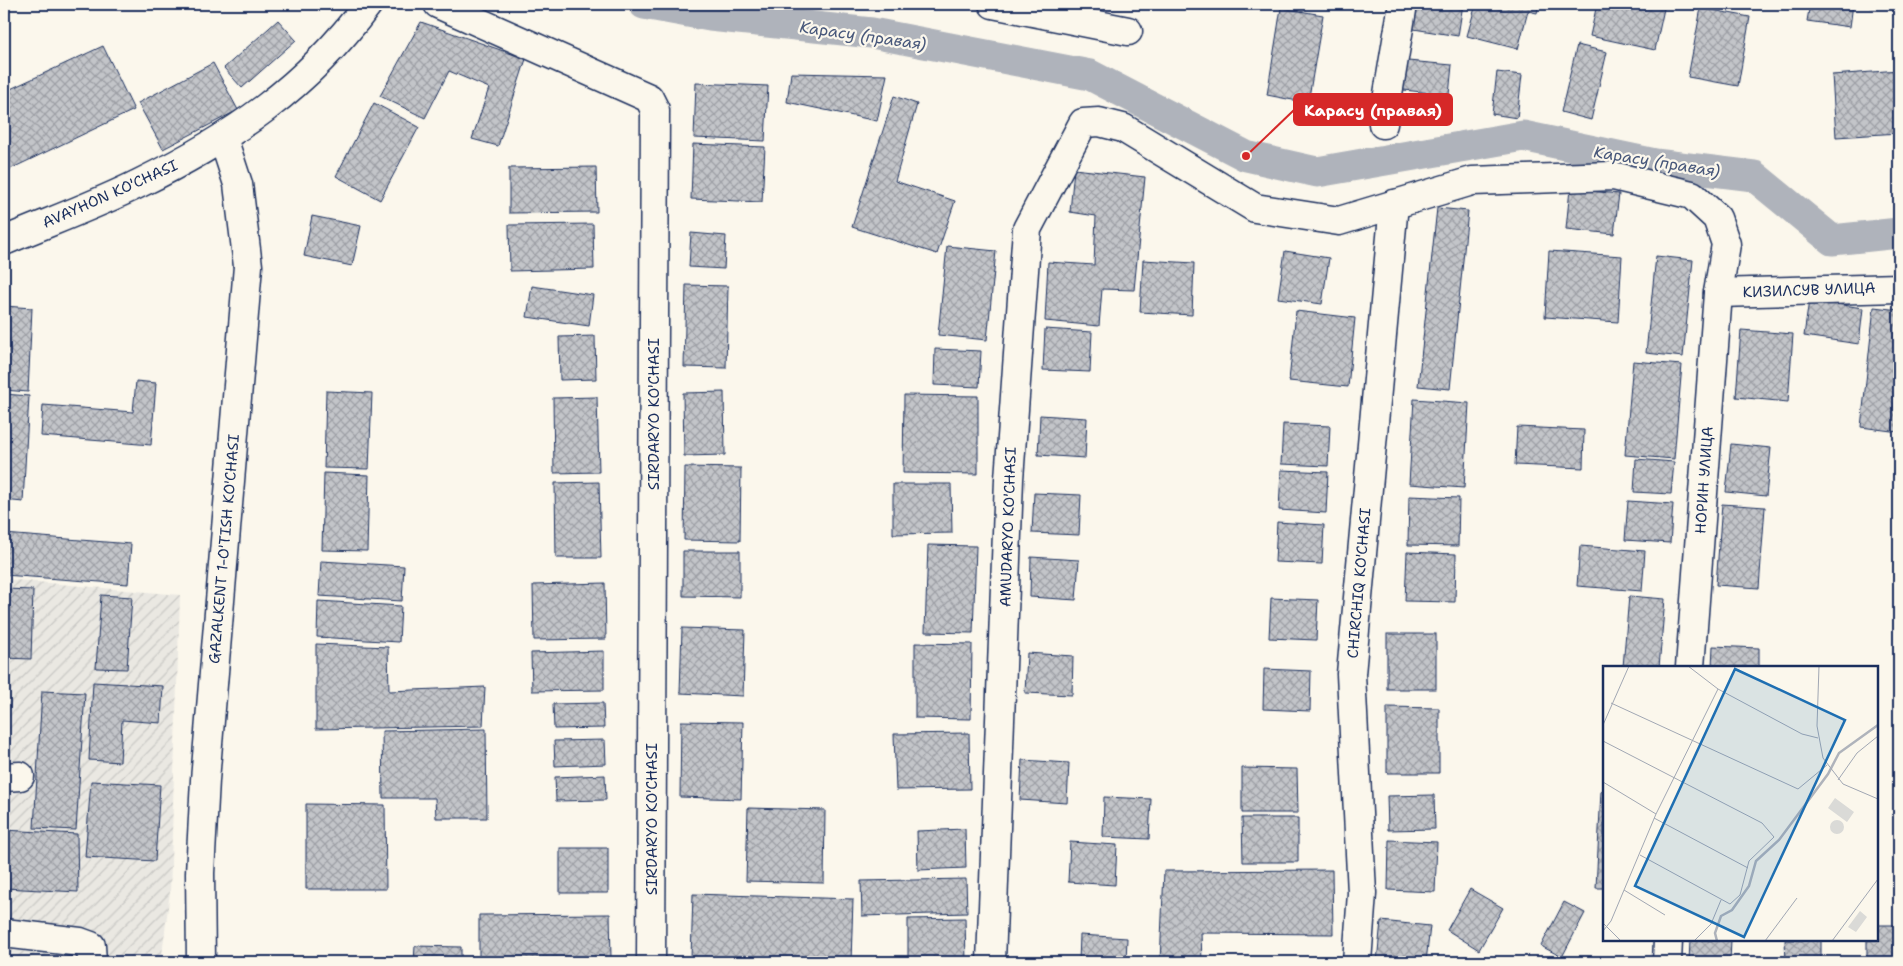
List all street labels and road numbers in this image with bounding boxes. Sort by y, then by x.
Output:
street label: AVAYHON KO'CHASI [39,155,181,233]
street label: КИЗИЛСУВ УЛИЦА [1742,278,1876,302]
street label: SIRDARYO KO'CHASI [644,338,664,490]
street label: НОРИН УЛИЦА [1690,425,1718,535]
street label: GAZALKENT 1-O'TISH KO'CHASI [204,433,244,665]
street label: AMUDARYO KO'CHASI [995,447,1021,607]
street label: CHIRCHIQ KO'CHASI [1342,507,1376,659]
street label: SIRDARYO KO'CHASI [642,743,662,895]

